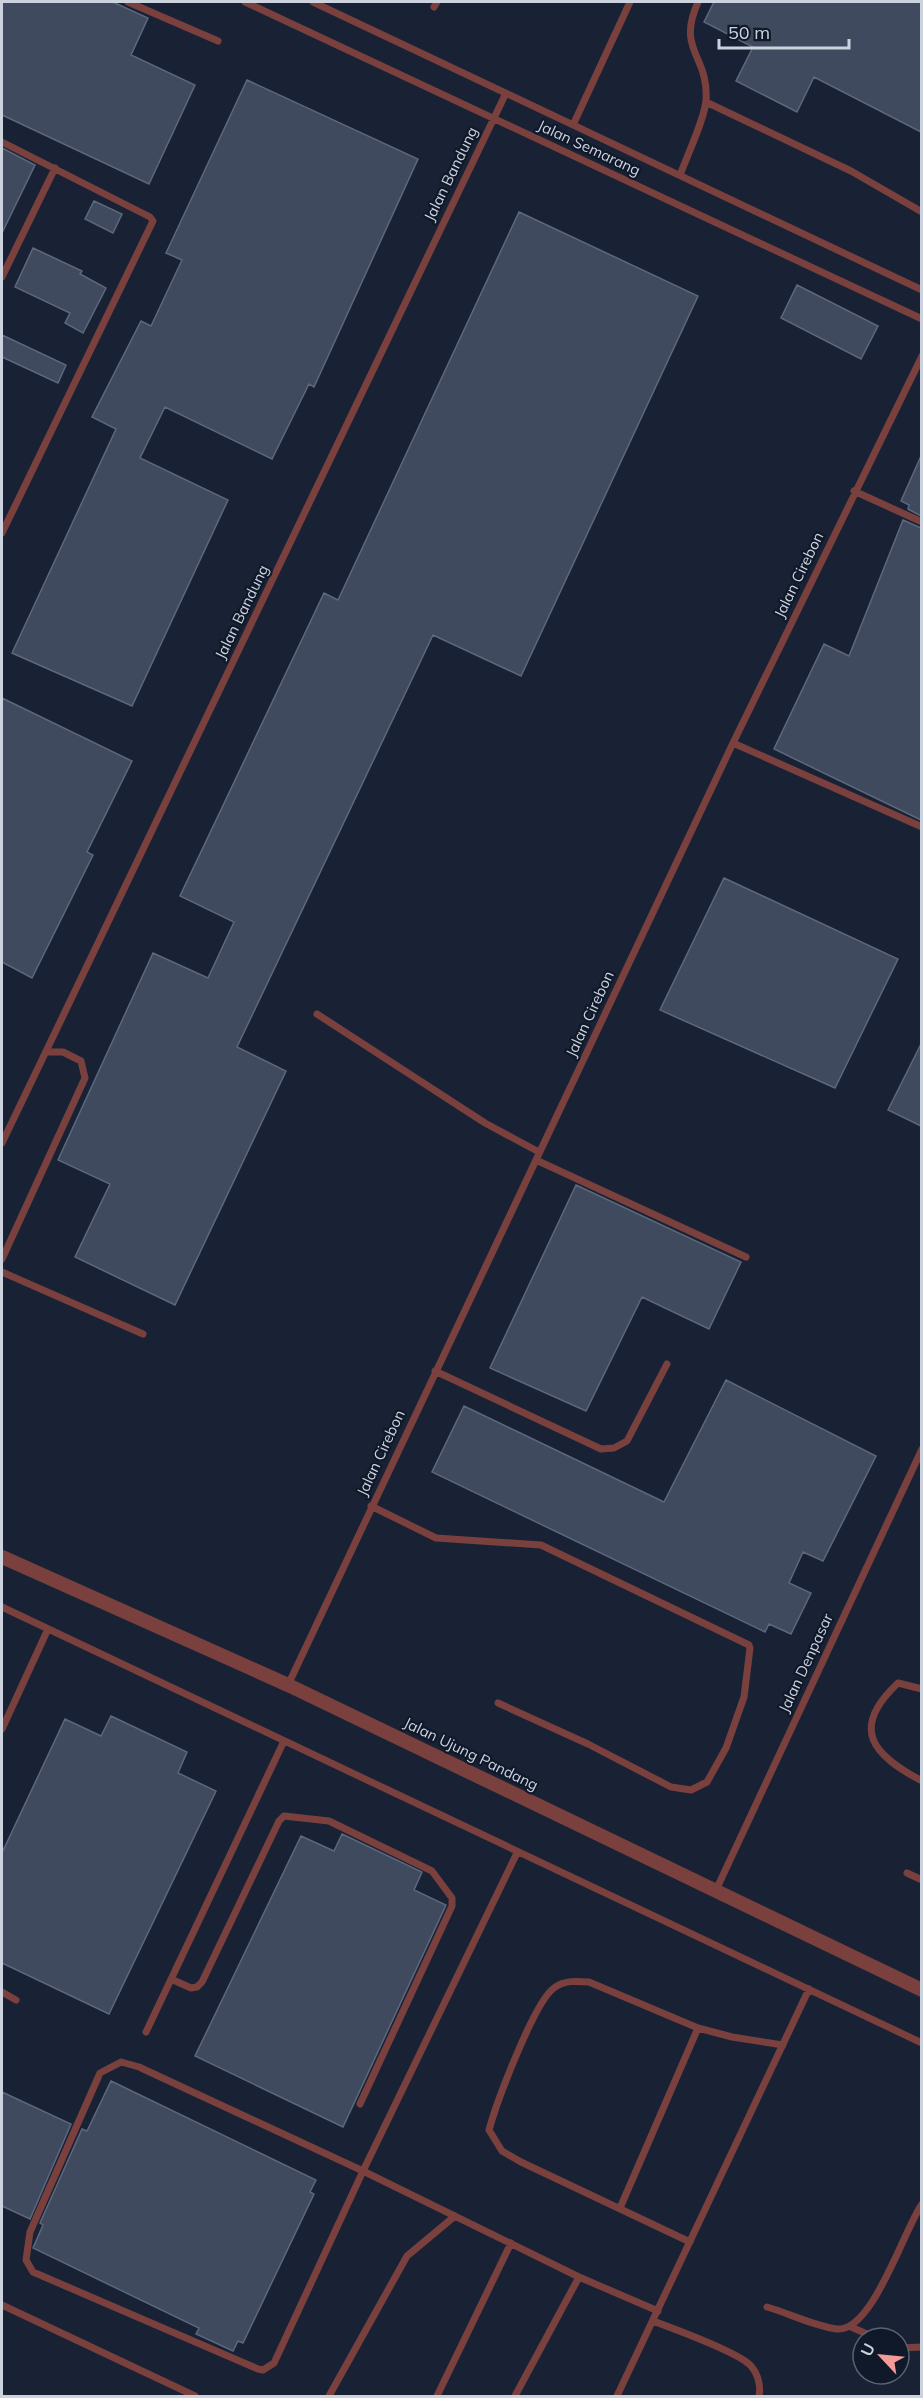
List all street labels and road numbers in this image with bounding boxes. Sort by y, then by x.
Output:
street label: Jalan Semarang [535,115,644,180]
street label: Jalan Bandung [420,123,482,224]
street label: Jalan Cirebon [770,529,827,621]
street label: Jalan Bandung [211,561,273,662]
street label: Jalan Cirebon [561,968,618,1060]
street label: Jalan Cirebon [352,1407,409,1499]
street label: Jalan Denpasar [774,1610,837,1715]
street label: Jalan Ujung Pandang [401,1713,542,1794]

